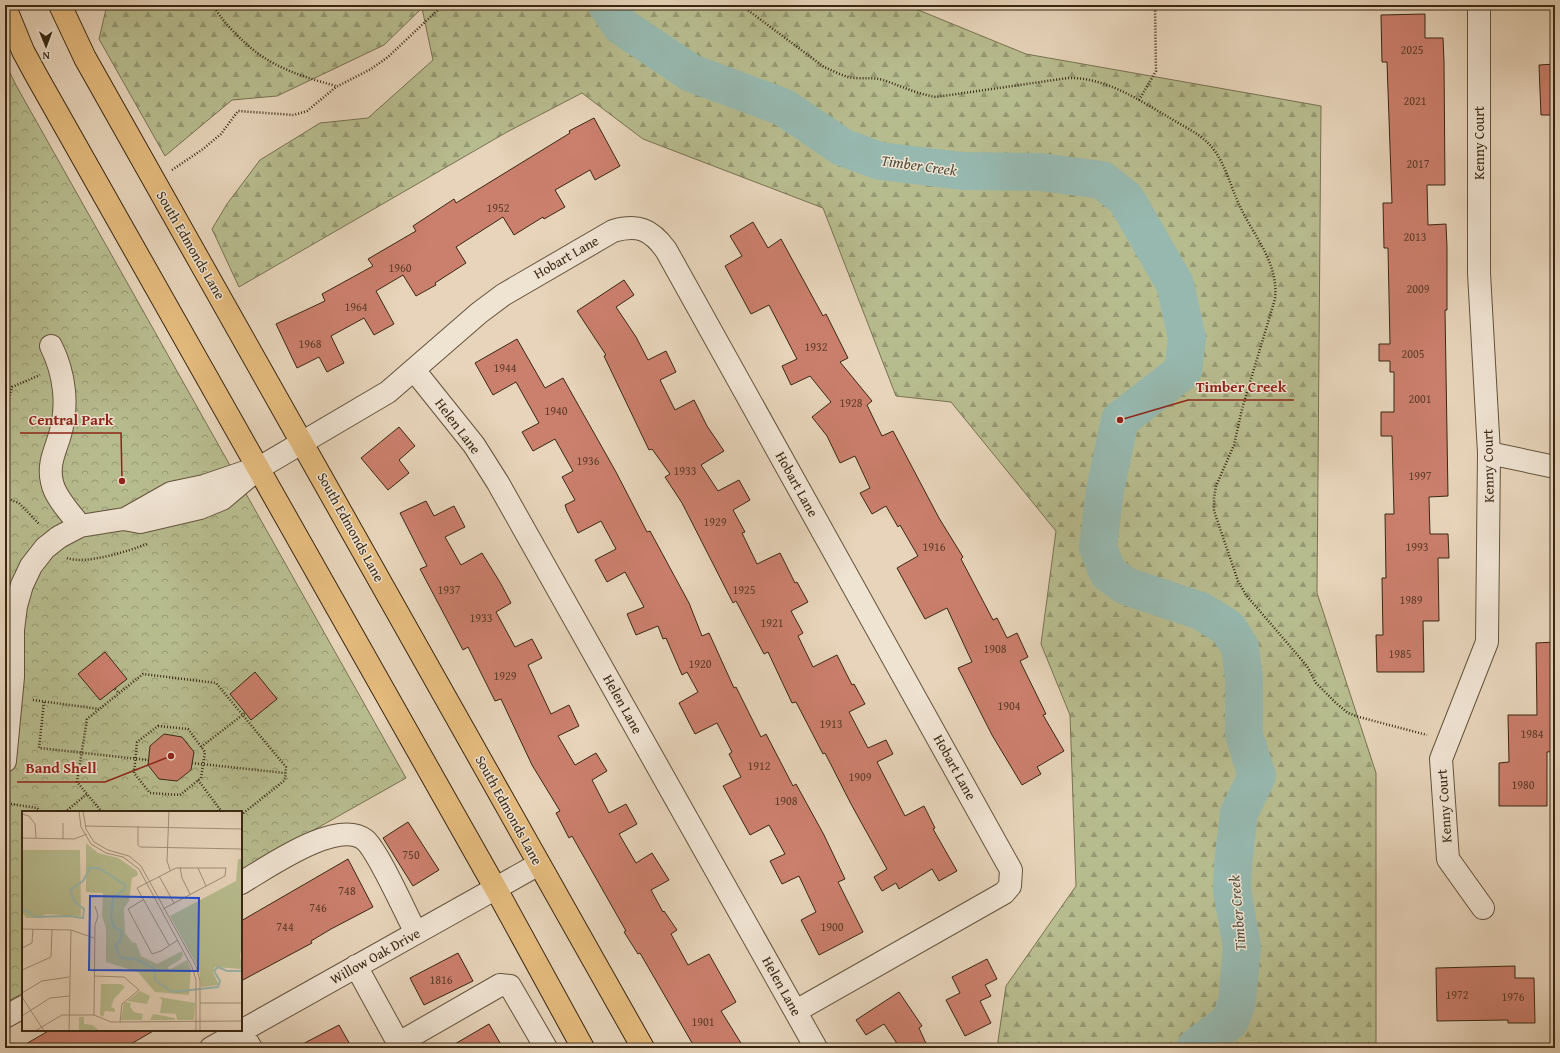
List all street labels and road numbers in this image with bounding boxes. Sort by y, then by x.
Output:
street label: Kenny Court [1469,106,1489,180]
street label: South Edmonds Lane [152,187,230,303]
street label: Hobart Lane [530,230,603,284]
street label: Helen Lane [430,394,486,458]
street label: Kenny Court [1477,429,1499,503]
street label: Hobart Lane [771,448,823,521]
street label: South Edmonds Lane [313,469,390,586]
street label: Helen Lane [598,671,648,738]
street label: Hobart Lane [929,731,981,804]
street label: South Edmonds Lane [471,752,548,869]
street label: Kenny Court [1431,768,1457,843]
street label: Willow Oak Drive [326,923,424,989]
street label: Helen Lane [757,953,807,1020]

